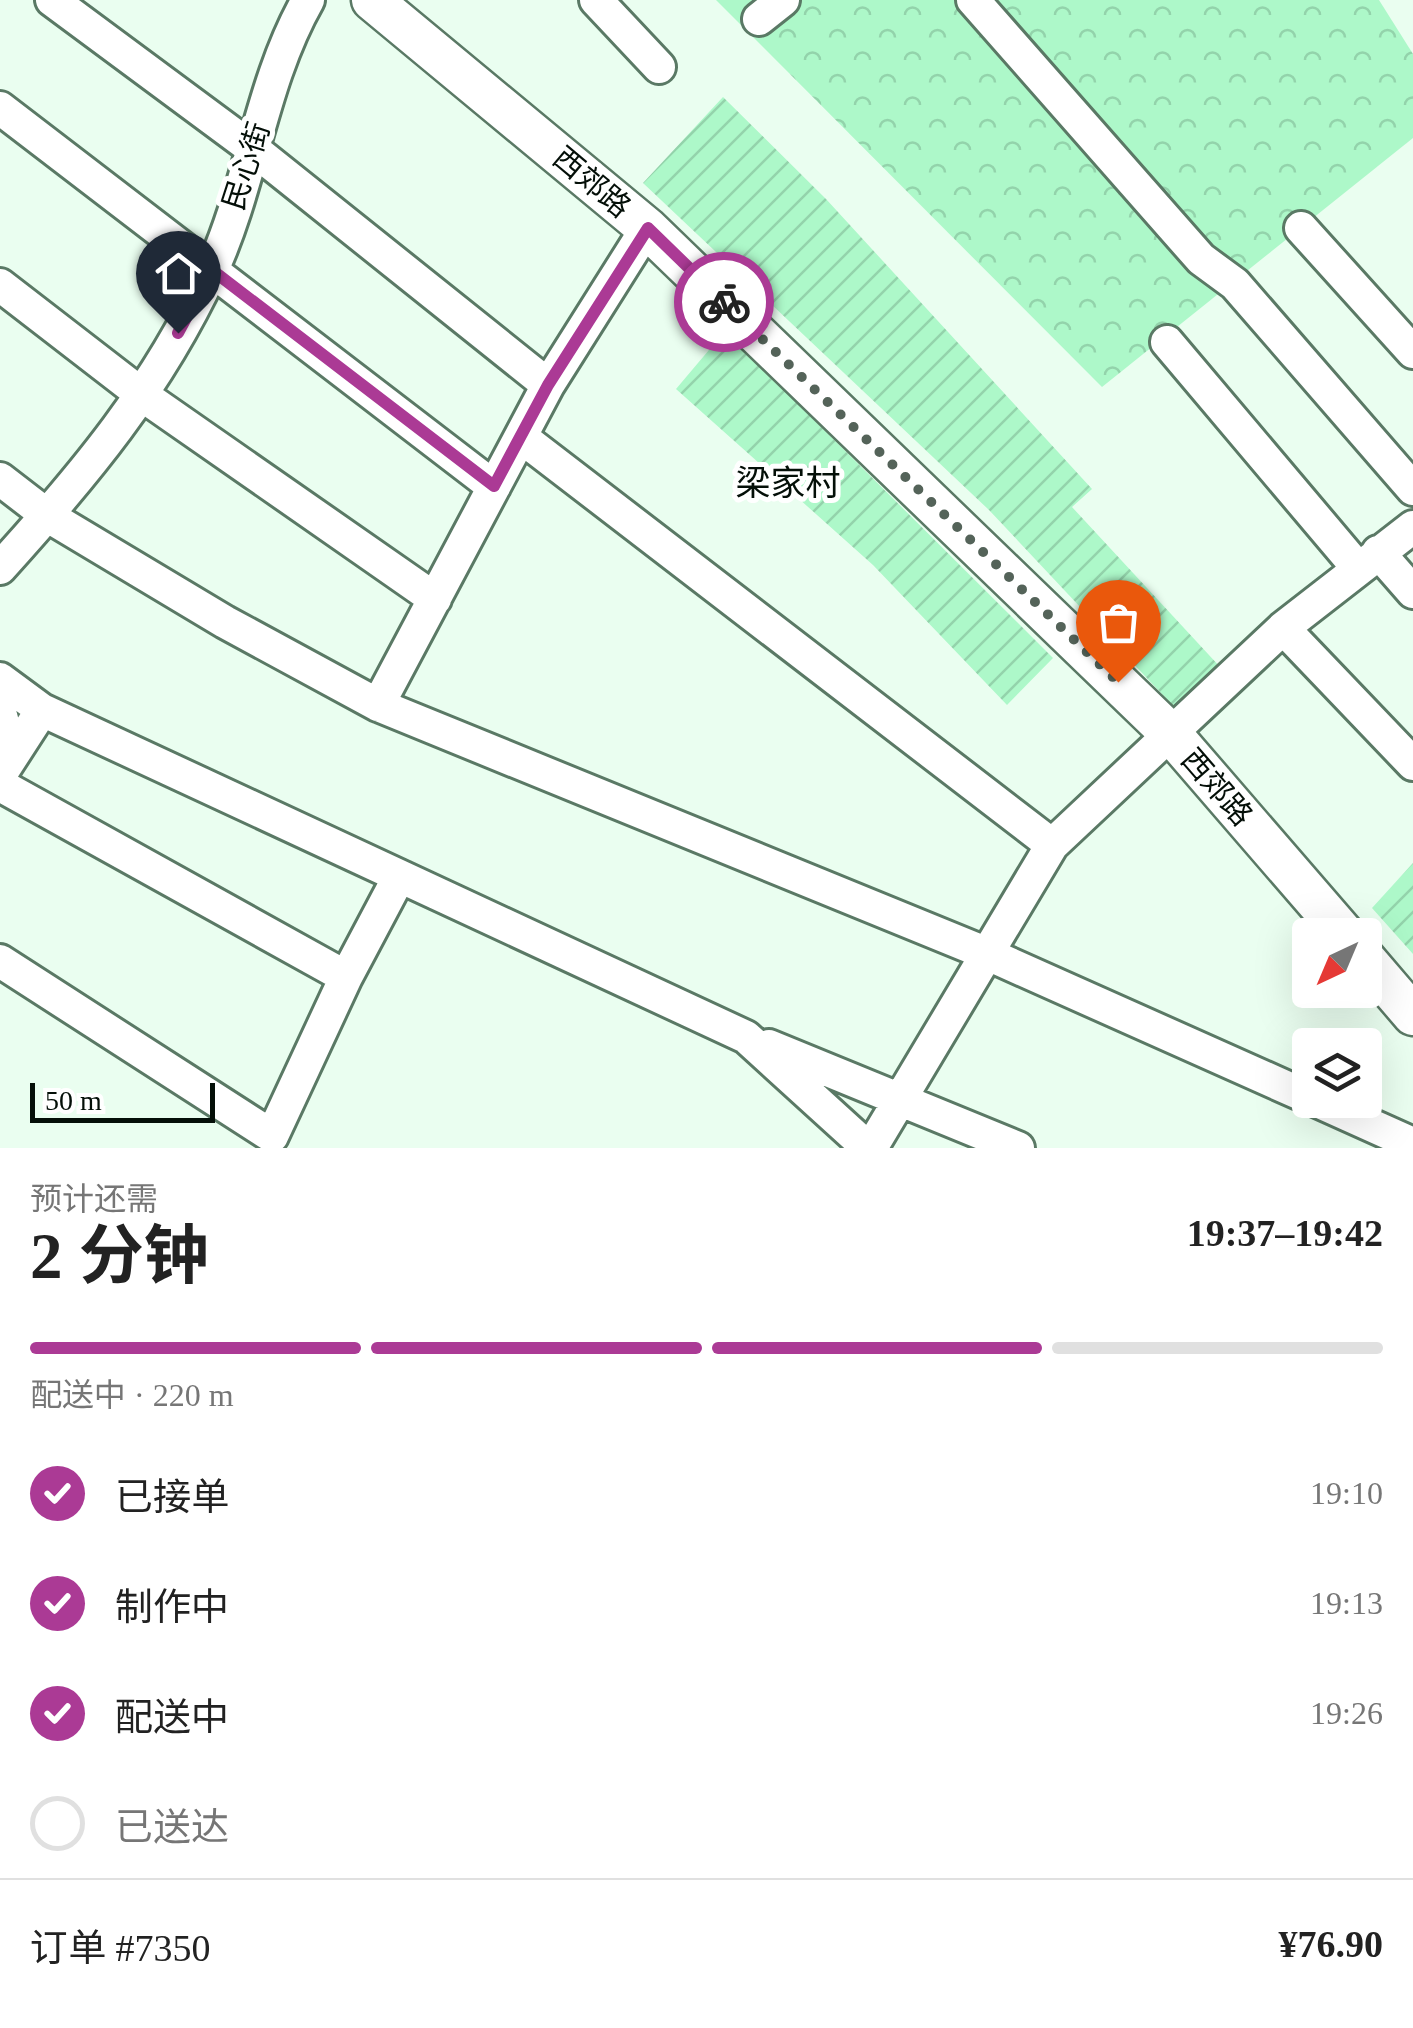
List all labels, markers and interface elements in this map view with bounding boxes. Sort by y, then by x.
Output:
street label: 民心街 [216,118,276,214]
street label: 西郊路 [547,140,637,224]
pin [136,231,221,334]
icon: home [151,246,206,301]
courier [674,252,774,352]
icon: bike [697,275,752,330]
district label: 梁家村 [735,464,841,503]
pin [1076,580,1161,683]
icon: bag [1091,595,1146,650]
street label: 西郊路 [1175,742,1259,832]
north arrow [1292,918,1382,1008]
map controls [1292,918,1382,1118]
button: layers [1292,1028,1382,1118]
scale bar [30,1078,215,1122]
text: 50 m [45,1085,102,1116]
text: 预计还需 [30,1181,158,1217]
text: 19:37–19:42 [1187,1212,1383,1254]
text: 2 分钟 [30,1220,209,1292]
text: 配送中 · 220 m [30,1377,234,1413]
icon: check [30,1466,85,1521]
text: 19:10 [1310,1475,1383,1511]
text: 已接单 [115,1476,229,1518]
icon: check [30,1576,85,1631]
text: 19:13 [1310,1585,1383,1621]
text: 制作中 [115,1586,229,1628]
icon: check [30,1686,85,1741]
text: 19:26 [1310,1695,1383,1731]
text: 配送中 [115,1696,229,1738]
text: 已送达 [115,1806,229,1848]
text: ¥76.90 [1279,1923,1383,1965]
text: 订单 #7350 [30,1927,211,1969]

